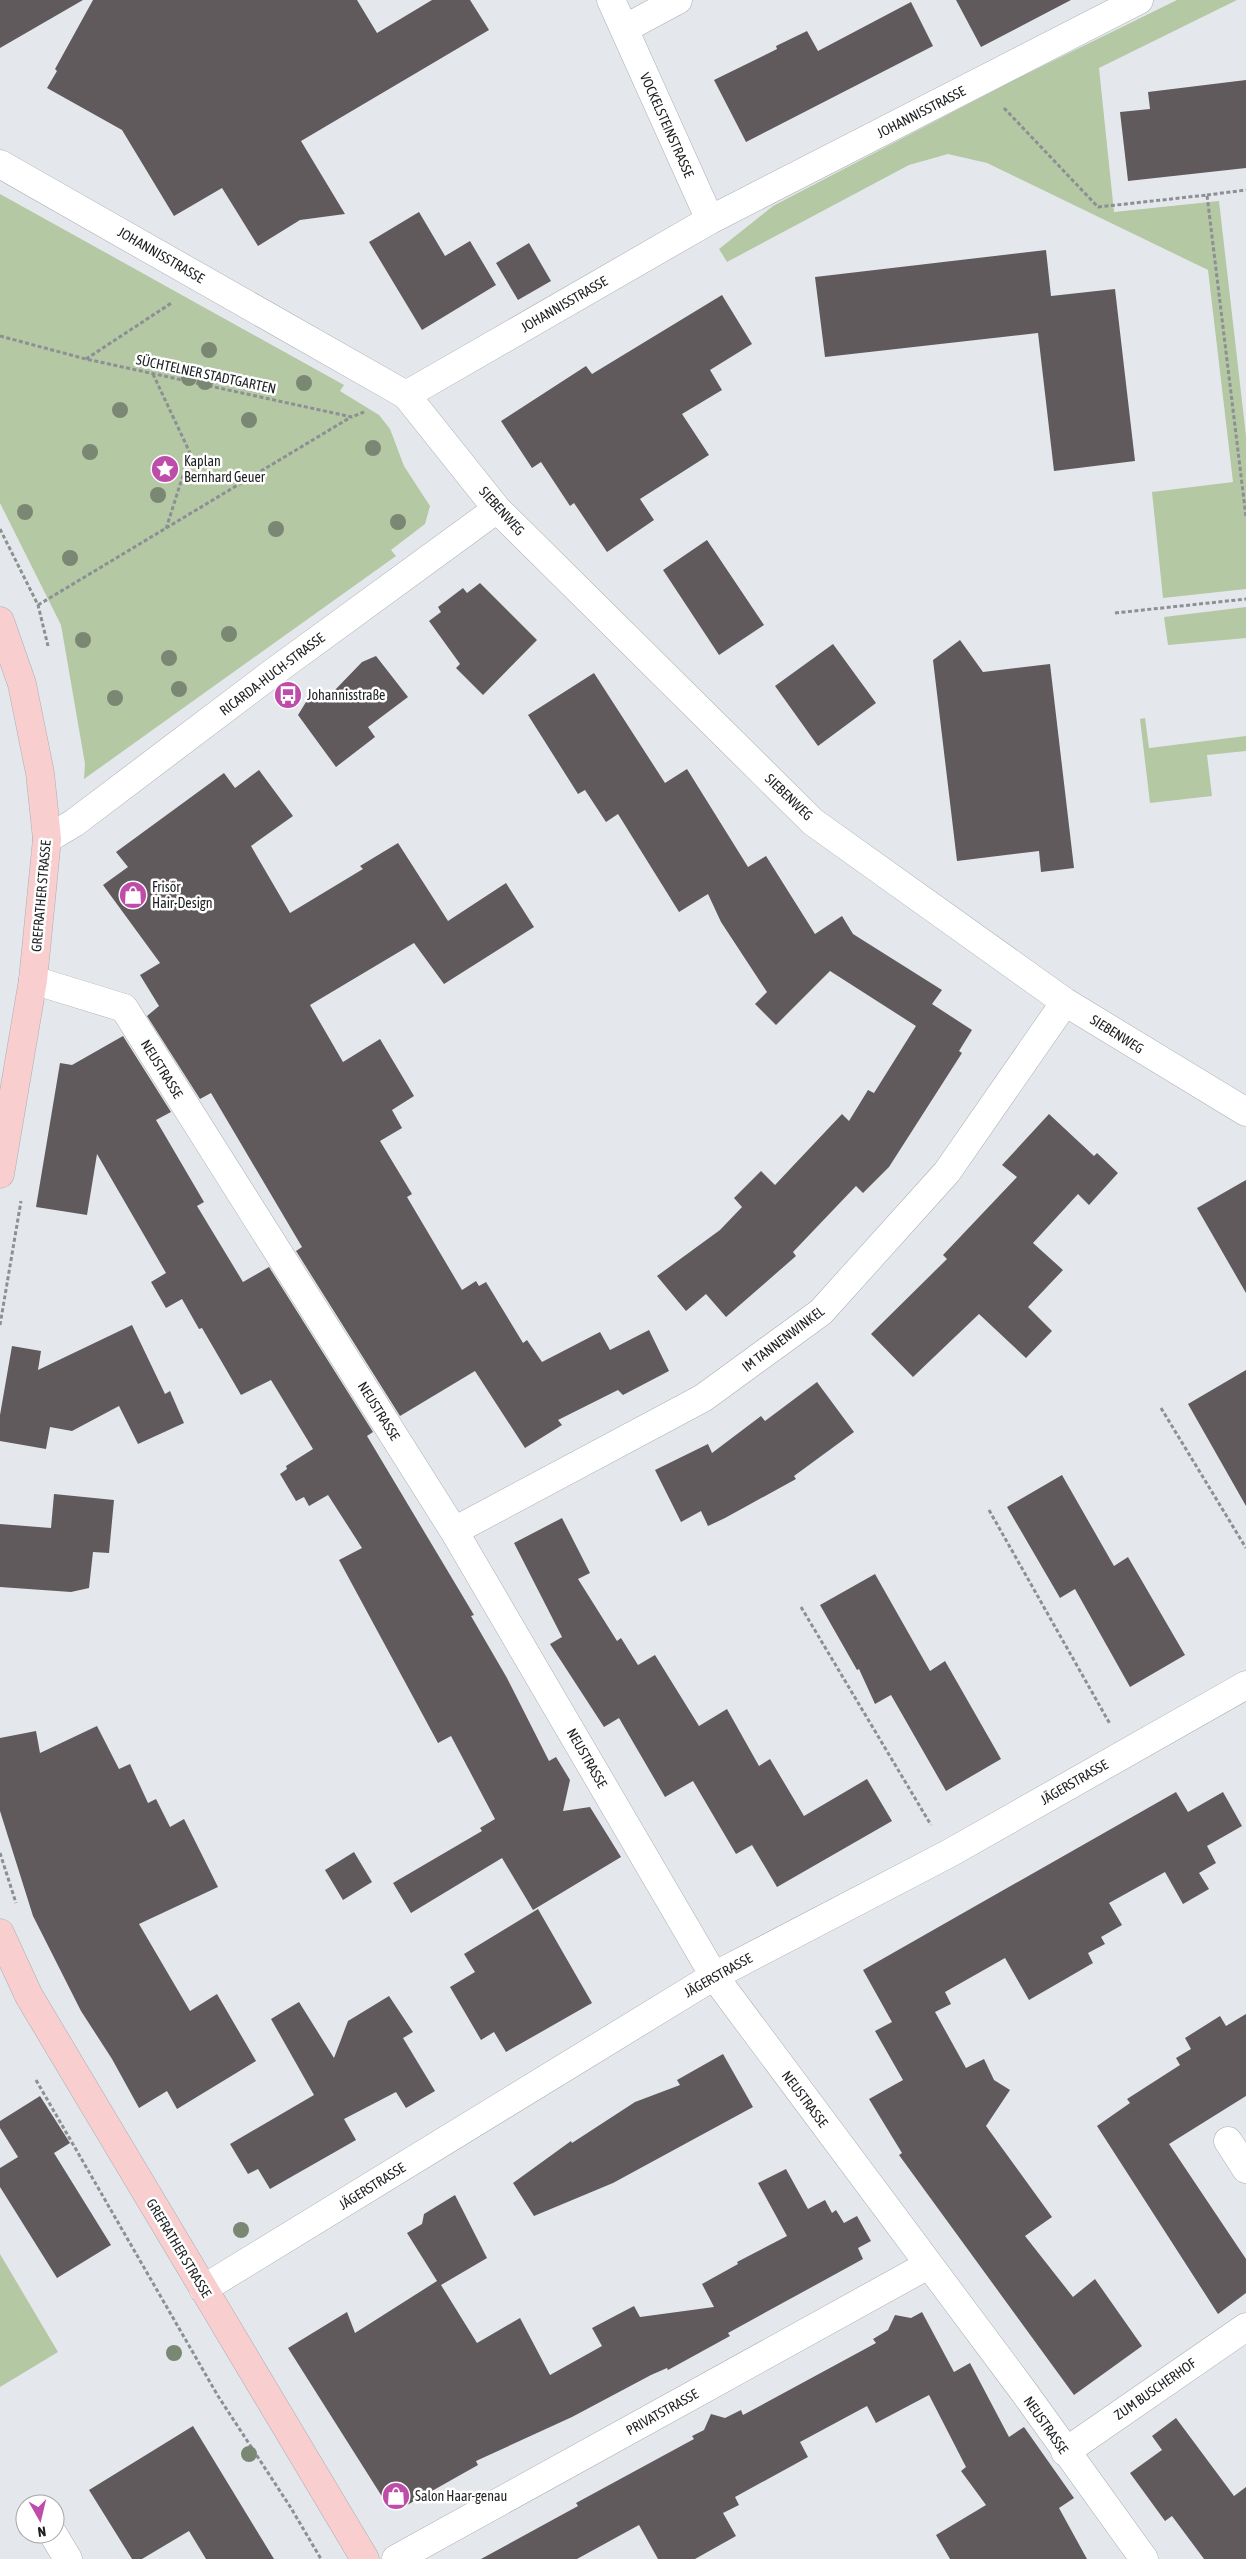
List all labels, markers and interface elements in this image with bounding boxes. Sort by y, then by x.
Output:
street label: VOCKELSTEINSTRASSE [637,70,697,180]
street label: JOHANNISSTRASSE [874,83,968,141]
street label: JOHANNISSTRASSE [115,224,207,286]
street label: JOHANNISSTRASSE [518,273,610,335]
street label: SÜCHTELNER STADTGARTEN [135,351,277,397]
place label: Kaplan Bernhard Geuer [184,453,266,485]
place icon: Kaplan Bernhard Geuer [150,454,180,484]
street label: SIEBENWEG [476,483,528,539]
street label: RICARDA-HUCH-STRASSE [217,629,328,719]
bus stop icon: Johannisstraße [273,680,303,710]
place label: Johannisstraße [307,687,385,703]
street label: SIEBENWEG [762,770,816,824]
street label: GREFRATHER STRASSE [28,839,54,953]
place label: Frisör Hair-Design [152,879,213,911]
shop icon: Frisör Hair-Design [118,880,148,910]
street label: SIEBENWEG [1087,1011,1147,1057]
street label: NEUSTRASSE [138,1037,186,1101]
street label: IM TANNENWINKEL [739,1303,828,1375]
street label: NEUSTRASSE [355,1379,403,1443]
street label: NEUSTRASSE [564,1725,610,1791]
street label: JÄGERSTRASSE [1037,1756,1111,1808]
street label: JÄGERSTRASSE [681,1950,755,2000]
street label: NEUSTRASSE [779,2068,831,2130]
street label: JÄGERSTRASSE [336,2159,408,2213]
street label: GREFRATHER STRASSE [143,2196,215,2300]
street label: ZUM BUSCHERHOF [1111,2355,1199,2423]
street label: PRIVATSTRASSE [623,2386,701,2438]
street label: NEUSTRASSE [1020,2393,1072,2457]
shop icon: Salon Haar-genau [381,2481,411,2511]
place label: Salon Haar-genau [415,2488,507,2504]
north arrow [15,2494,65,2544]
text: N [37,2523,47,2540]

